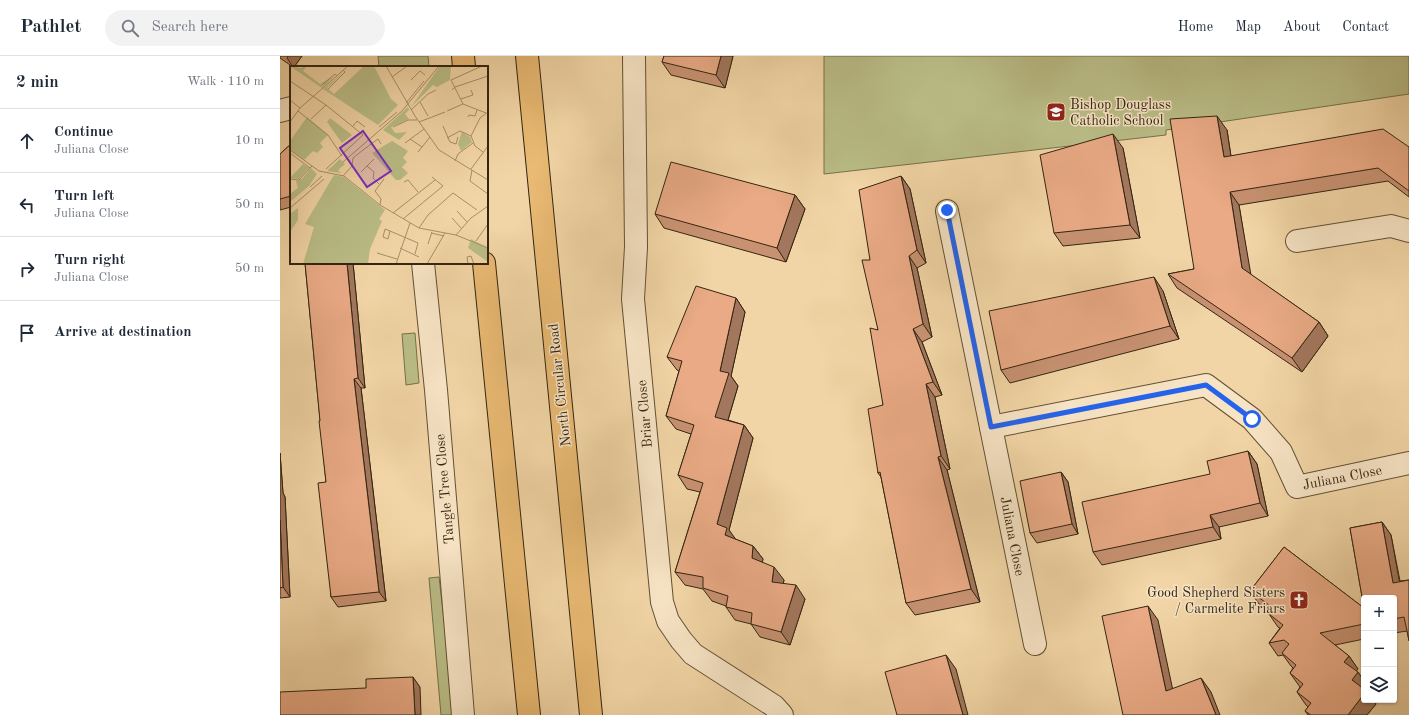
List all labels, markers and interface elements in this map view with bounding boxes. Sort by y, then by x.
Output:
search box [105,10,385,46]
icon: search [119,17,141,39]
text: Pathlet [20,18,81,37]
text: Search here [151,20,228,35]
text: Home [1178,20,1213,34]
text: Map [1235,20,1261,34]
text: About [1283,20,1320,34]
text: Contact [1342,20,1389,34]
inset map [290,66,488,264]
text: 2 min [16,74,59,91]
text: Walk · 110 m [187,75,264,88]
place label: Bishop Douglass Catholic School [1070,98,1171,128]
school or university icon: Bishop Douglass Catholic School [1045,101,1067,123]
text: Continue [54,125,113,140]
icon: ahead [16,130,38,152]
text: 10 m [235,134,264,147]
text: Juliana Close [54,143,129,156]
text: Turn left [54,189,114,204]
icon: left [16,194,38,216]
text: 50 m [235,198,264,211]
route end [938,201,956,219]
text: Juliana Close [54,207,129,220]
text: Turn right [54,253,125,268]
icon: right [16,258,38,280]
text: 50 m [235,262,264,275]
text: Juliana Close [54,271,129,284]
icon: arrive [16,322,38,344]
street label: North Circular Road [547,323,573,447]
text: Arrive at destination [54,325,192,340]
street label: Briar Close [635,379,655,449]
route start [1243,410,1261,428]
street label: Tangle Tree Close [433,433,457,545]
street label: Juliana Close [1301,463,1383,493]
street label: Juliana Close [997,495,1027,577]
place label: Good Shepherd Sisters / Carmelite Friars [1147,586,1285,616]
church icon: Good Shepherd Sisters / Carmelite Friars [1288,589,1310,611]
map controls [1361,595,1397,703]
button: + [1361,595,1397,631]
button: − [1361,631,1397,667]
button: layers [1361,667,1397,703]

